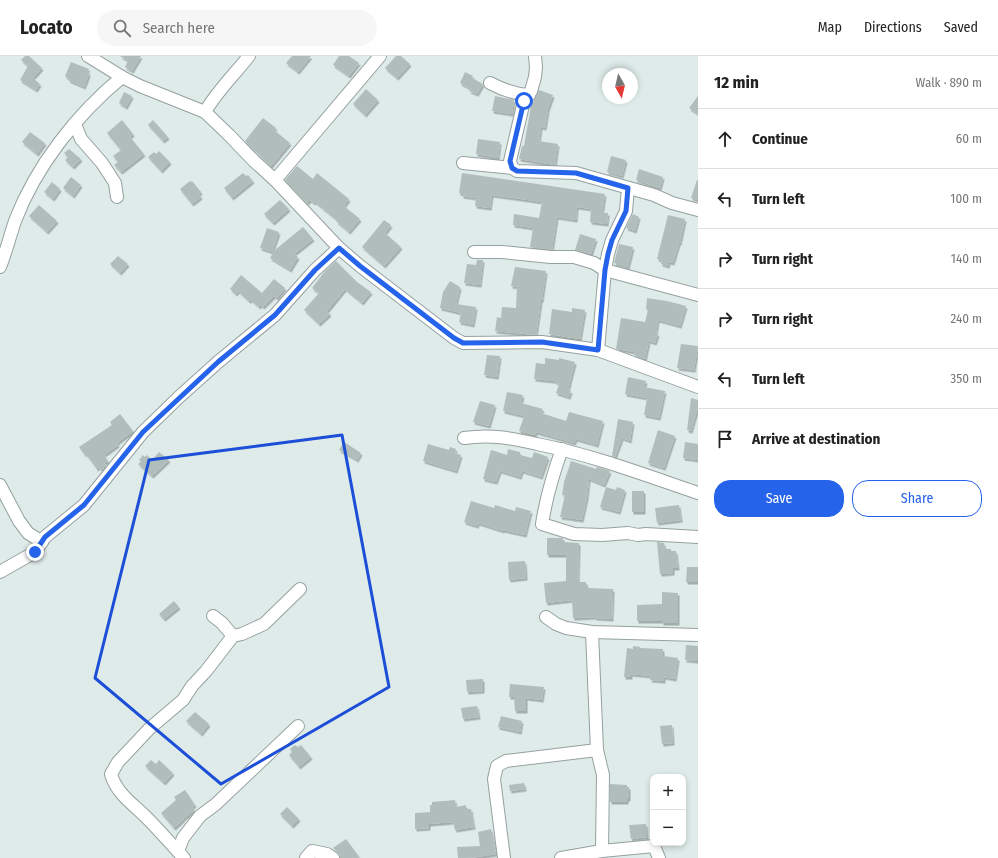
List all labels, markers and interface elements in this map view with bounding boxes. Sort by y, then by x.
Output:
search box [97,10,377,46]
text: Locato [20,16,73,39]
icon: search [111,17,133,39]
text: Search here [143,19,215,37]
text: Map [818,19,842,36]
text: Directions [864,19,922,36]
text: Saved [944,19,978,36]
north arrow [602,68,638,104]
text: 12 min [714,72,759,93]
text: Walk · 890 m [916,75,982,90]
route start [515,92,533,110]
icon: ahead [714,128,736,150]
text: Continue [752,130,808,148]
text: 60 m [956,131,982,146]
icon: left [714,188,736,210]
text: Turn left [752,190,805,208]
text: 100 m [950,191,982,206]
icon: right [714,248,736,270]
text: Turn right [752,250,813,268]
text: 140 m [951,251,982,266]
icon: right [714,308,736,330]
text: Turn right [752,310,813,328]
text: 240 m [950,311,982,326]
icon: left [714,368,736,390]
text: Turn left [752,370,805,388]
text: 350 m [950,371,982,386]
icon: arrive [714,428,736,450]
text: Arrive at destination [752,430,880,448]
button: Save [714,480,844,517]
button: Share [852,480,982,517]
route end [26,543,44,561]
map controls [650,774,686,846]
button: + [650,774,686,810]
button: − [650,810,686,846]

